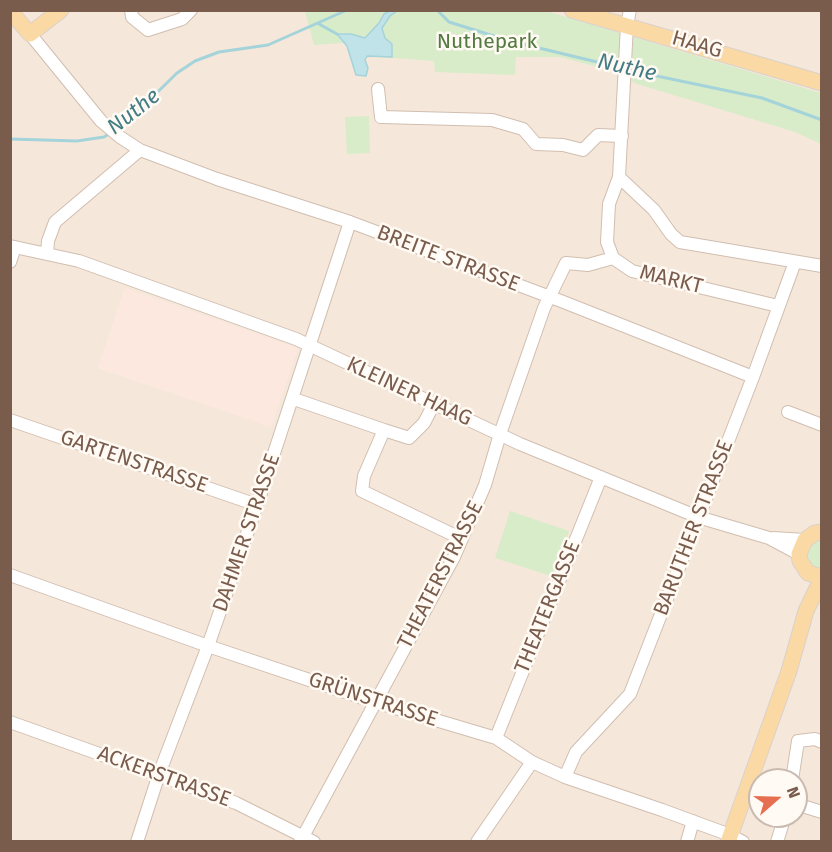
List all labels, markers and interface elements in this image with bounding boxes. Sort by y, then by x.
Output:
street label: HAAG [669,26,725,64]
park label: Nuthepark [437,29,537,55]
water label: Nuthe [595,48,659,88]
water label: Nuthe [102,83,166,141]
street label: BREITE STRASSE [373,220,523,298]
street label: MARKT [637,260,705,300]
street label: KLEINER HAAG [342,352,476,432]
street label: GARTENSTRASSE [57,425,211,499]
street label: BARUTHER STRASSE [649,437,739,619]
street label: DAHMER STRASSE [208,450,286,616]
street label: THEATERSTRASSE [393,497,489,653]
street label: THEATERGASSE [510,537,586,677]
street label: GRÜNSTRASSE [305,667,441,733]
street label: ACKERSTRASSE [94,741,234,813]
north arrow [748,768,808,828]
text: N [783,784,804,801]

